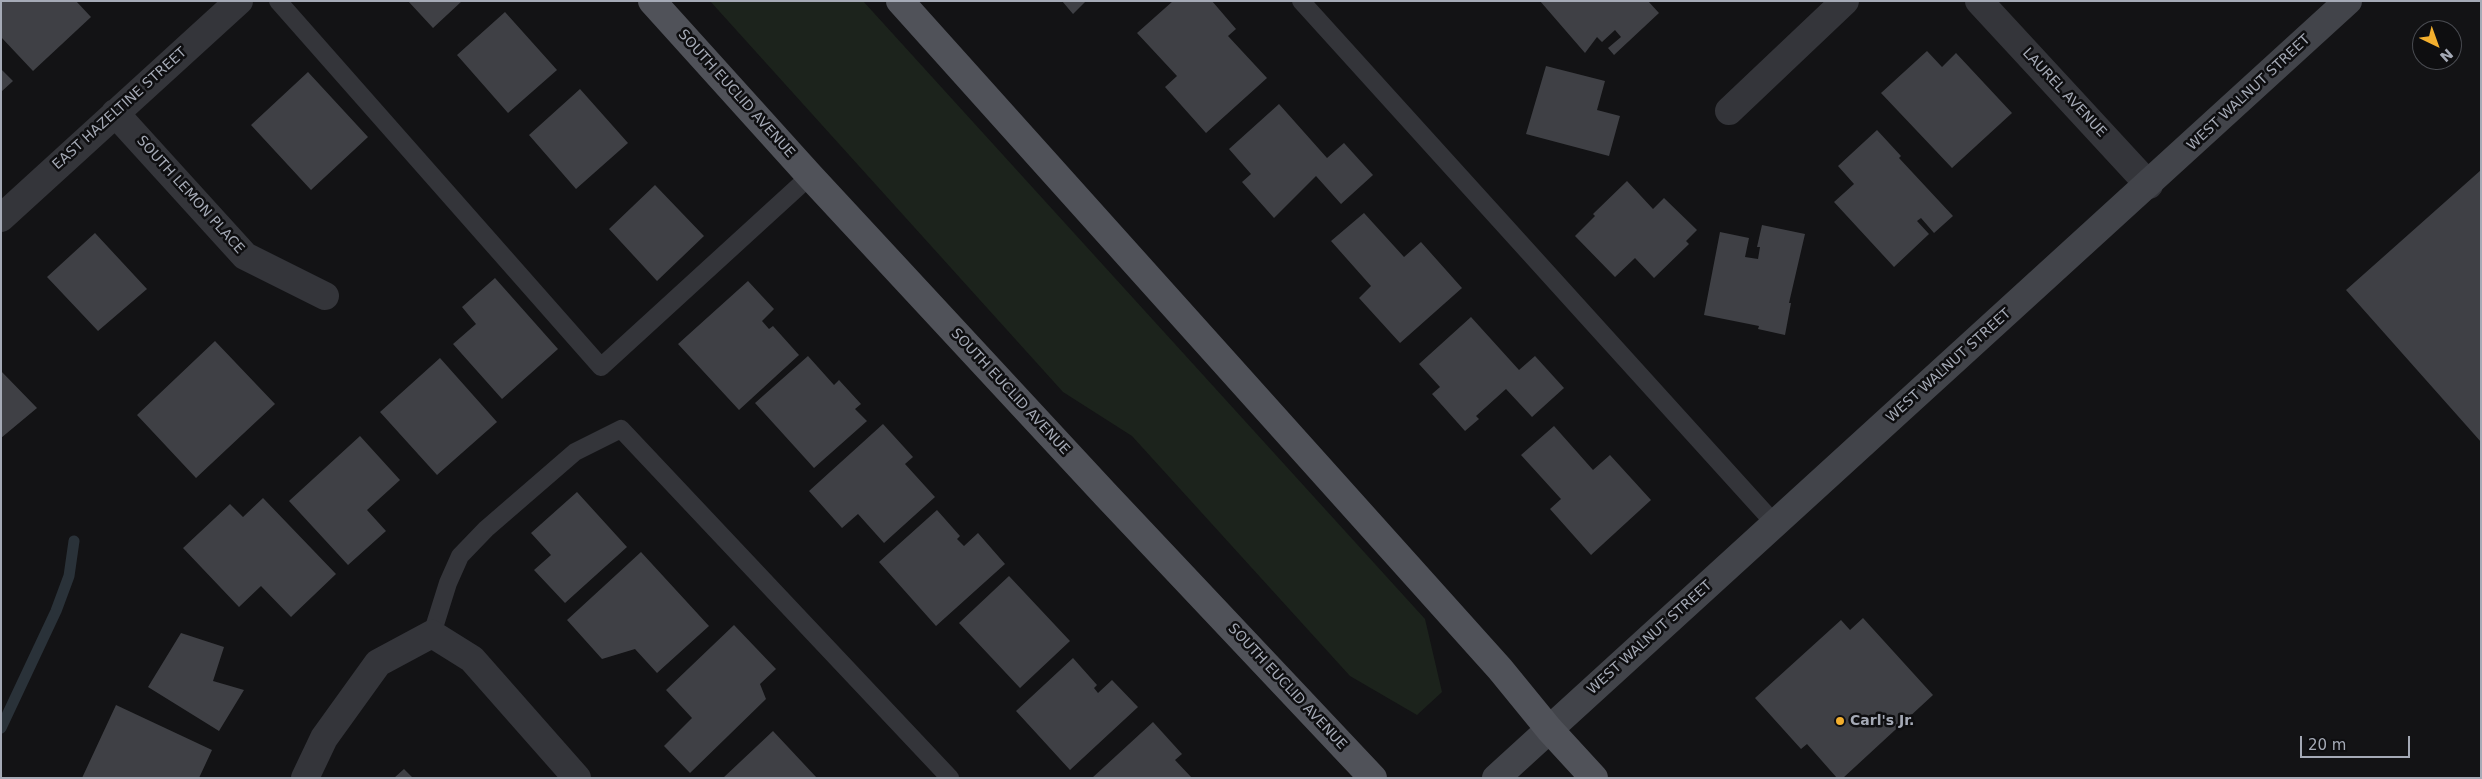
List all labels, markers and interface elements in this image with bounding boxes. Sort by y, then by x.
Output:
north arrow [2412,20,2462,70]
street label: SOUTH EUCLID AVENUE [674,27,798,161]
street label: WEST WALNUT STREET [2184,32,2314,154]
street label: EAST HAZELTINE STREET [50,44,190,174]
street label: LAUREL AVENUE [2018,45,2110,141]
text: N [2437,46,2456,65]
street label: SOUTH LEMON PLACE [133,133,247,257]
street label: WEST WALNUT STREET [1883,306,2015,426]
street label: SOUTH EUCLID AVENUE [947,325,1073,459]
street label: WEST WALNUT STREET [1584,578,1716,698]
street label: SOUTH EUCLID AVENUE [1224,620,1350,754]
place label: Carl's Jr. [1850,713,1914,729]
marker: Carl's Jr. [1834,715,1846,727]
scale bar [2302,726,2412,758]
text: 20 m [2308,736,2346,754]

